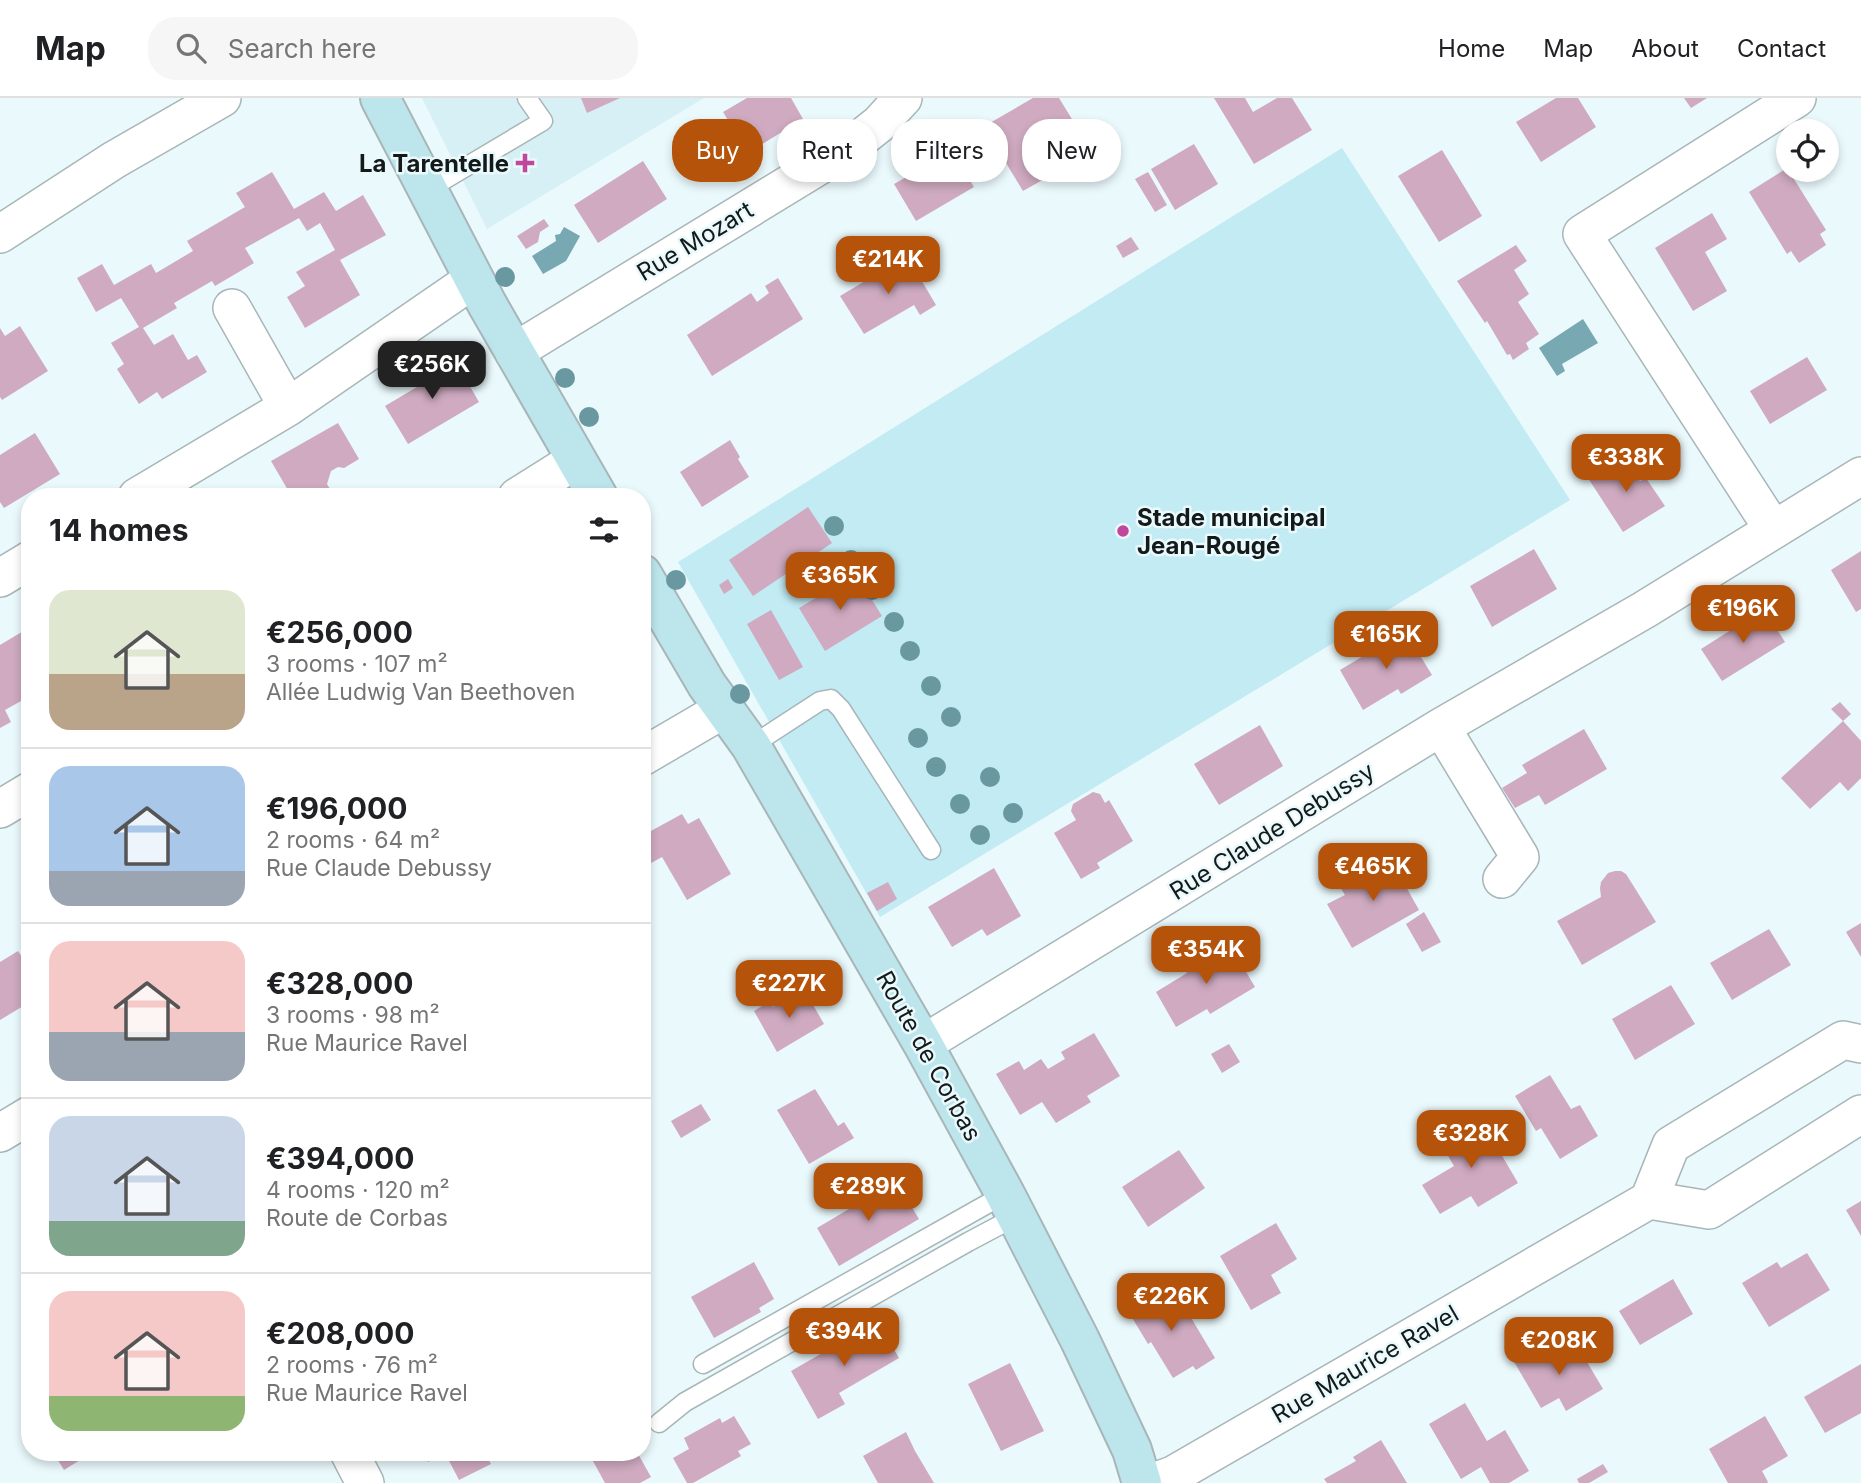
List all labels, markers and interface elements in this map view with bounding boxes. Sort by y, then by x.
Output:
search box [148,17,638,80]
text: Map [35,28,106,68]
icon: search [172,29,210,67]
text: Search here [228,33,376,64]
text: Home [1438,34,1505,63]
text: Map [1543,34,1593,63]
text: About [1631,34,1699,63]
text: Contact [1737,34,1826,63]
chip: Buy [672,119,763,182]
chip: Rent [777,119,877,182]
chip: Filters [891,119,1008,182]
chip: New [1022,119,1121,182]
map controls [1776,119,1839,182]
button: locate [1776,119,1839,182]
place label: La Tarentelle [359,149,509,178]
marker: La Tarentelle [515,153,535,173]
street label: Rue Mozart [632,195,758,287]
pin: €214K [839,236,937,296]
text: €214K [852,245,924,273]
pin: €256K [383,342,481,401]
text: €256K [394,350,470,378]
pin: €338K [1577,434,1675,494]
text: €338K [1588,443,1664,471]
place label: Stade municipal Jean-Rougé [1137,503,1325,560]
icon: filters [585,511,623,549]
text: 14 homes [49,512,188,548]
marker: Stade municipal Jean-Rougé [1115,523,1131,539]
pin: €365K [791,552,889,612]
text: €365K [802,561,878,589]
pin: €196K [1694,586,1792,645]
text: €196K [1707,594,1779,622]
pin: €165K [1337,612,1435,671]
text: €256,000 [266,614,413,650]
icon: home [105,618,189,702]
text: €165K [1350,620,1422,648]
text: 3 rooms · 107 m² [266,650,448,678]
text: Allée Ludwig Van Beethoven [266,678,575,706]
street label: Rue Claude Debussy [1164,756,1380,906]
text: €196,000 [266,790,407,826]
icon: home [105,794,189,878]
text: 2 rooms · 64 m² [266,826,440,854]
pin: €465K [1324,844,1422,903]
text: €465K [1334,852,1412,880]
text: Rue Claude Debussy [266,854,492,882]
pin: €354K [1157,926,1255,986]
text: €354K [1167,935,1245,963]
pin: €227K [740,960,838,1020]
text: €328,000 [266,965,414,1001]
street label: Route de Corbas [870,966,988,1146]
icon: home [105,969,189,1053]
text: €227K [752,969,826,997]
text: 3 rooms · 98 m² [266,1001,440,1029]
text: Rue Maurice Ravel [266,1029,468,1057]
pin: €328K [1422,1110,1520,1170]
text: €328K [1433,1119,1509,1147]
text: €394,000 [266,1140,415,1176]
icon: home [105,1144,189,1228]
pin: €289K [819,1164,917,1223]
text: €289K [830,1172,906,1200]
text: 4 rooms · 120 m² [266,1176,450,1204]
text: Route de Corbas [266,1204,448,1232]
pin: €226K [1122,1274,1220,1333]
text: €226K [1133,1282,1209,1310]
street label: Rue Maurice Ravel [1267,1299,1463,1429]
pin: €394K [795,1308,893,1368]
text: €208,000 [266,1315,414,1351]
text: €394K [805,1317,883,1345]
pin: €208K [1510,1318,1608,1377]
icon: home [105,1319,189,1403]
text: €208K [1520,1326,1598,1354]
text: 2 rooms · 76 m² [266,1351,438,1379]
text: Rue Maurice Ravel [266,1379,468,1407]

